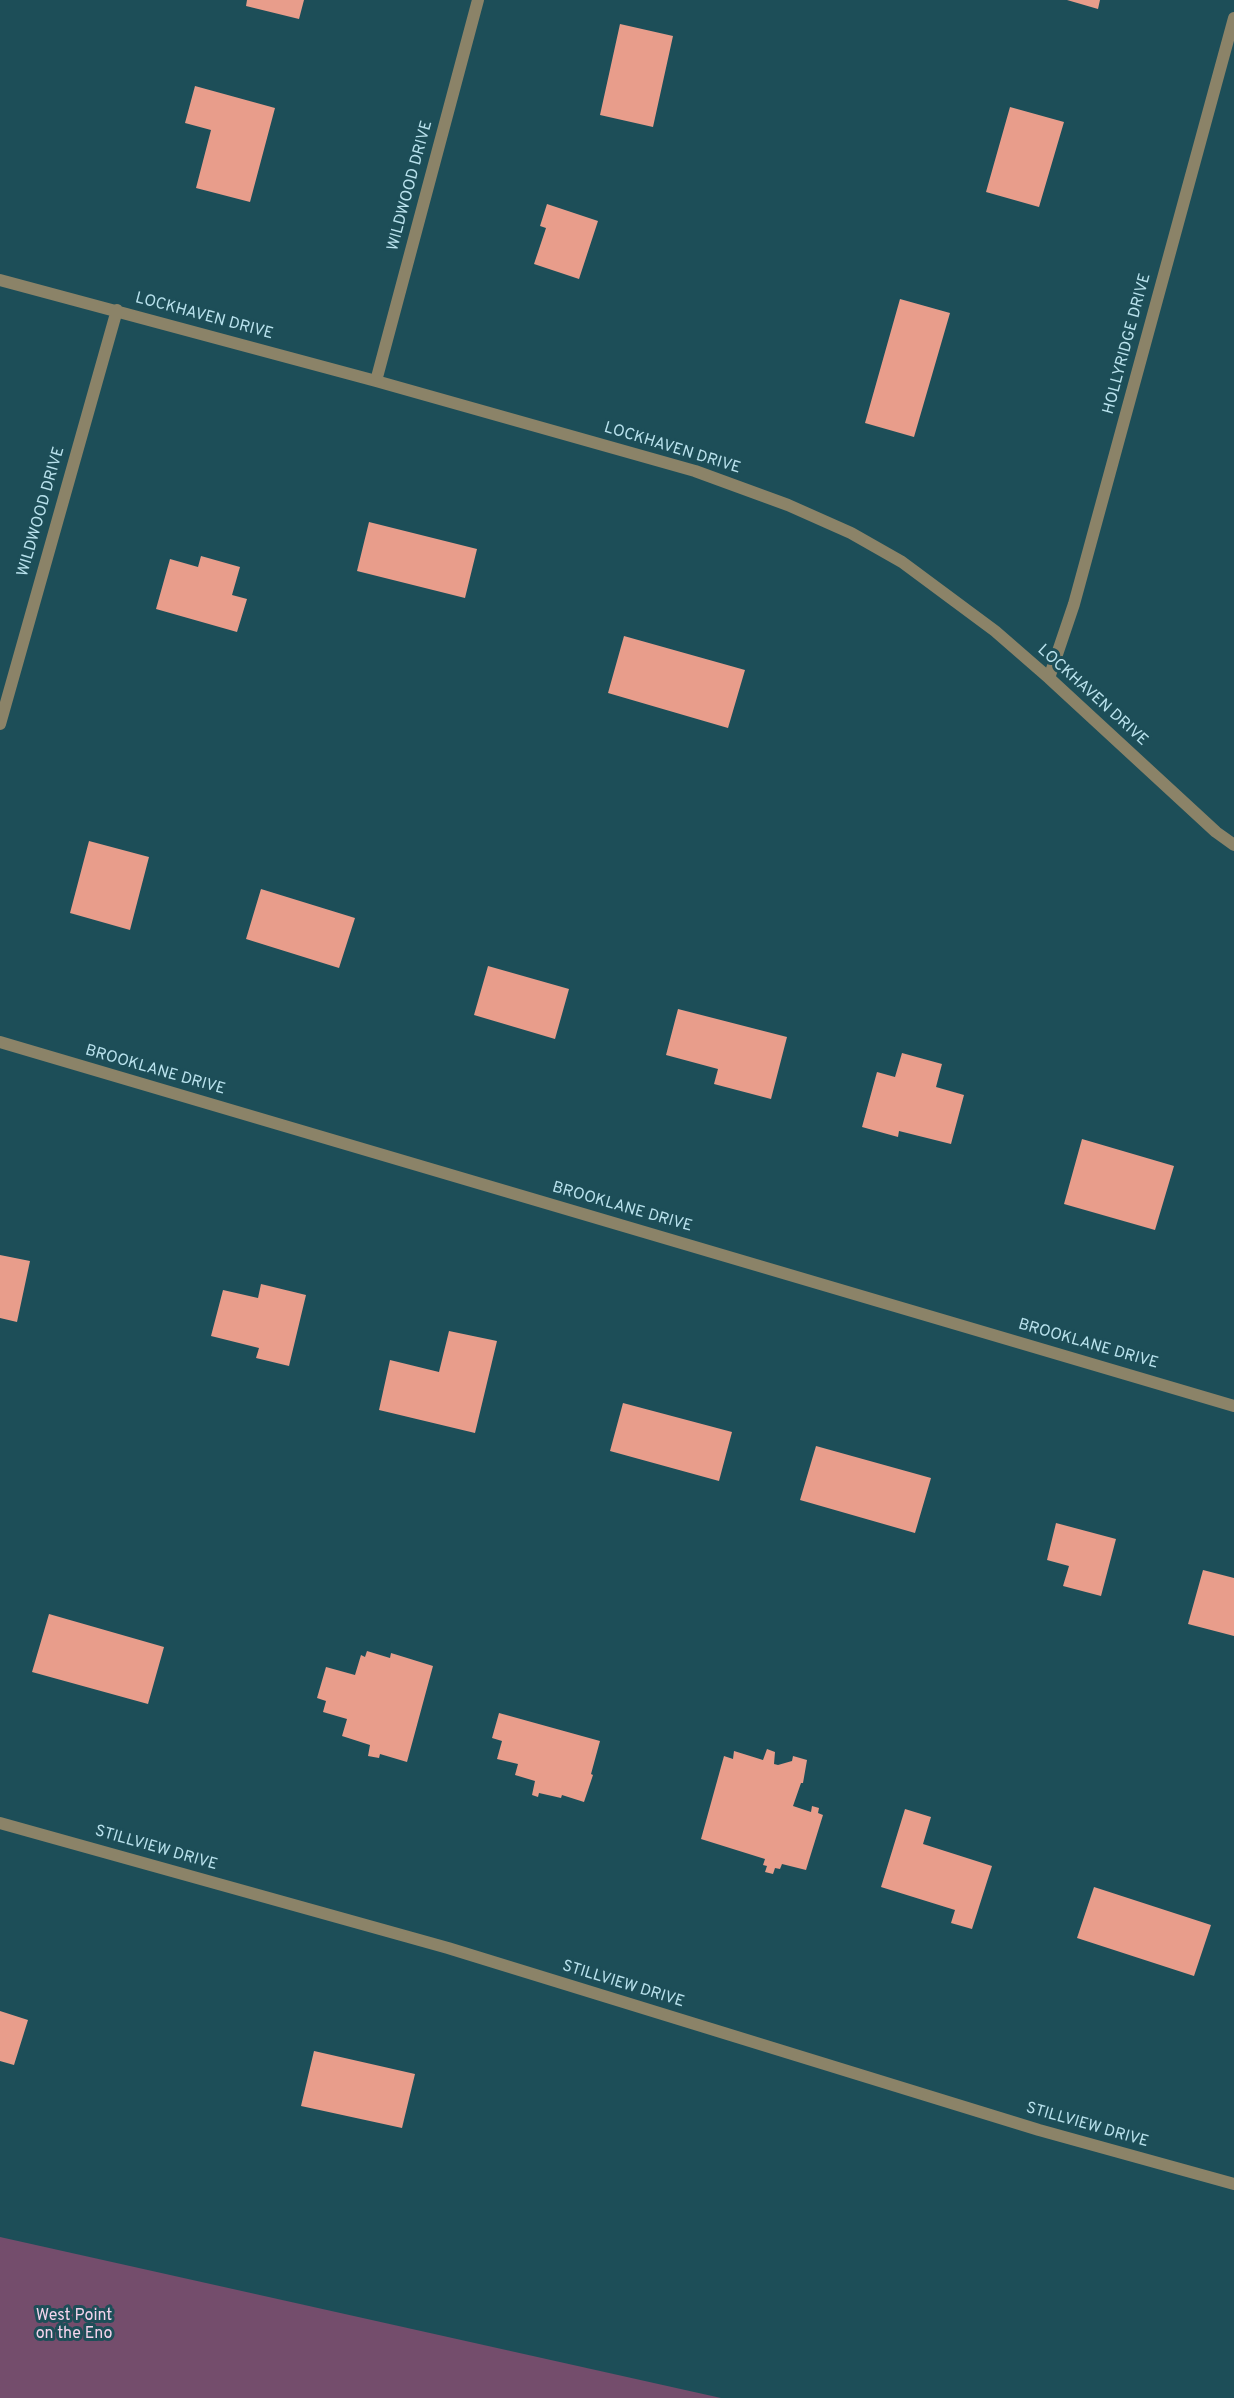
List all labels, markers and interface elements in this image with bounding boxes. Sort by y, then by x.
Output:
street label: WILDWOOD DRIVE [384,119,438,253]
street label: HOLLYRIDGE DRIVE [1100,271,1156,417]
street label: LOCKHAVEN DRIVE [133,289,275,345]
street label: LOCKHAVEN DRIVE [601,419,743,479]
street label: WILDWOOD DRIVE [14,445,70,579]
street label: LOCKHAVEN DRIVE [1033,641,1151,751]
street label: BROOKLANE DRIVE [83,1042,227,1100]
street label: BROOKLANE DRIVE [550,1179,694,1237]
street label: BROOKLANE DRIVE [1016,1316,1160,1374]
street label: STILLVIEW DRIVE [92,1822,220,1876]
street label: STILLVIEW DRIVE [560,1957,686,2013]
street label: STILLVIEW DRIVE [1023,2099,1151,2153]
park label: West Point on the Eno [36,2307,112,2345]

